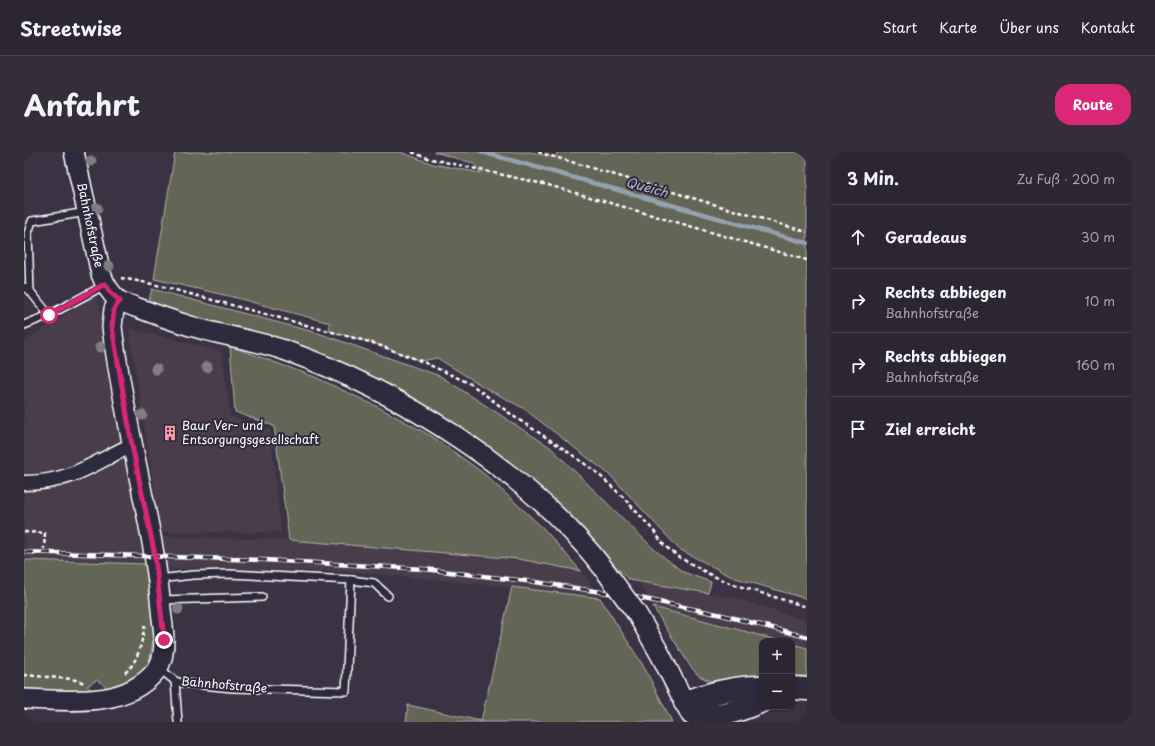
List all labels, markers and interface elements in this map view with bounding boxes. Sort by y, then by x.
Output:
text: Streetwise [20,14,122,42]
text: Start [882,17,917,38]
text: Karte [939,17,977,38]
text: Über uns [999,17,1059,38]
text: Kontakt [1081,17,1135,38]
text: Anfahrt [24,83,140,126]
button: Route [1055,84,1131,125]
text: 3 Min. [847,165,899,191]
text: Zu Fuß · 200 m [1017,169,1115,188]
water label: Queich [624,171,671,202]
street label: Bahnhofstraße [73,181,109,269]
text: Geradeaus [885,225,967,248]
icon: ahead [847,226,869,248]
text: 30 m [1081,227,1115,246]
text: Rechts abbiegen [885,280,1006,303]
icon: right [847,290,869,312]
text: 10 m [1085,291,1115,310]
text: Bahnhofstraße [885,303,979,322]
route start [40,306,58,324]
text: Rechts abbiegen [885,344,1006,367]
icon: right [847,354,869,376]
text: 160 m [1076,355,1115,374]
text: Bahnhofstraße [885,367,979,386]
place label: Baur Ver- und Entsorgungsgesellschaft [182,416,319,448]
text: Ziel erreicht [885,417,976,440]
icon: arrive [847,418,869,440]
building icon: Baur Ver- und Entsorgungsgesellschaft [161,424,179,442]
route end [155,631,173,649]
map controls [759,638,795,710]
button: + [759,638,795,674]
street label: Bahnhofstraße [180,671,268,697]
button: − [759,674,795,710]

